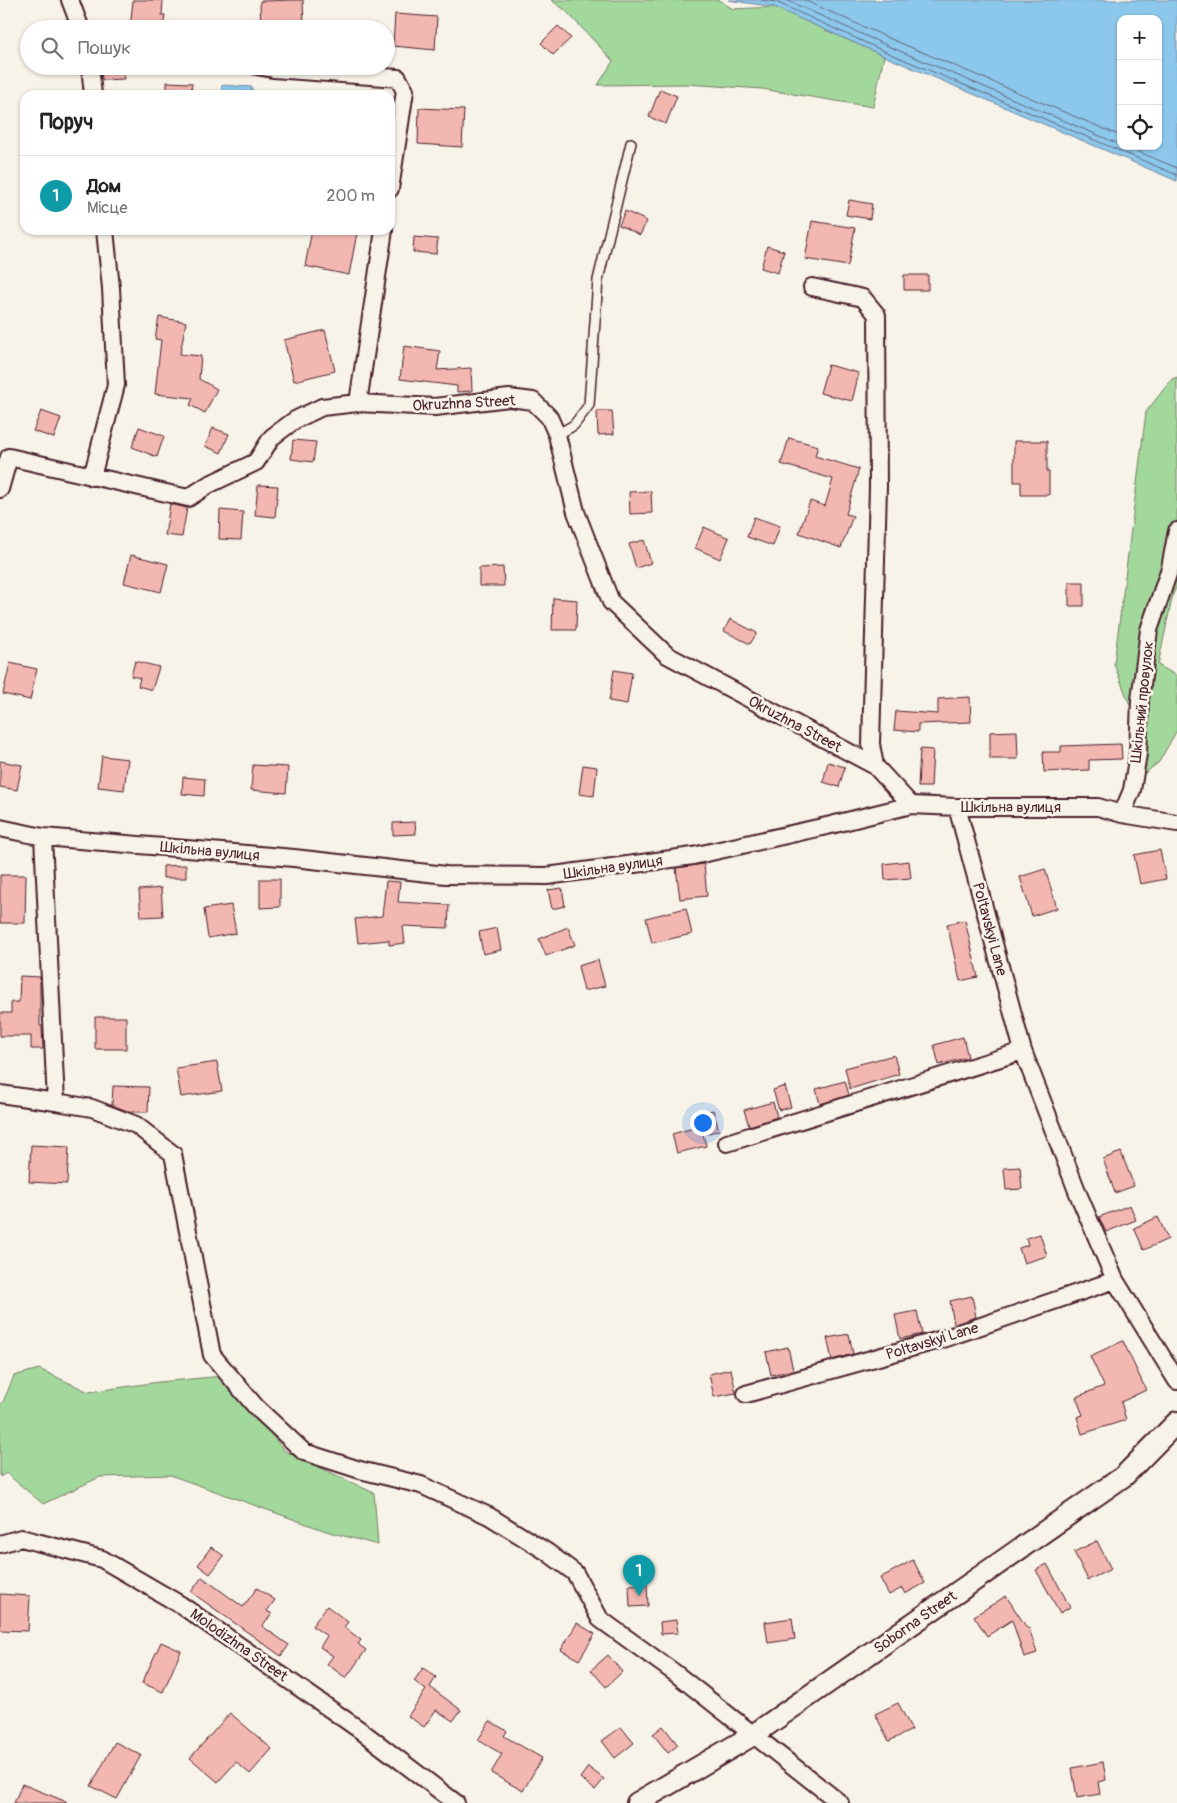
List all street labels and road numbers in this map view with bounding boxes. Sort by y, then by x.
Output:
street label: Okruzhna Street [412,391,517,416]
street label: Шкільний провулок [1127,640,1158,764]
street label: Okruzhna Street [745,692,846,757]
street label: Шкільна вулиця [961,798,1061,817]
street label: Шкільна вулиця [159,838,261,865]
street label: Шкільна вулиця [562,851,664,884]
street label: Poltavskyi Lane [968,880,1011,978]
street label: Poltavskyi Lane [884,1318,981,1365]
street label: Soborna Street [870,1586,961,1658]
street label: Molodizhna Street [186,1605,292,1687]

